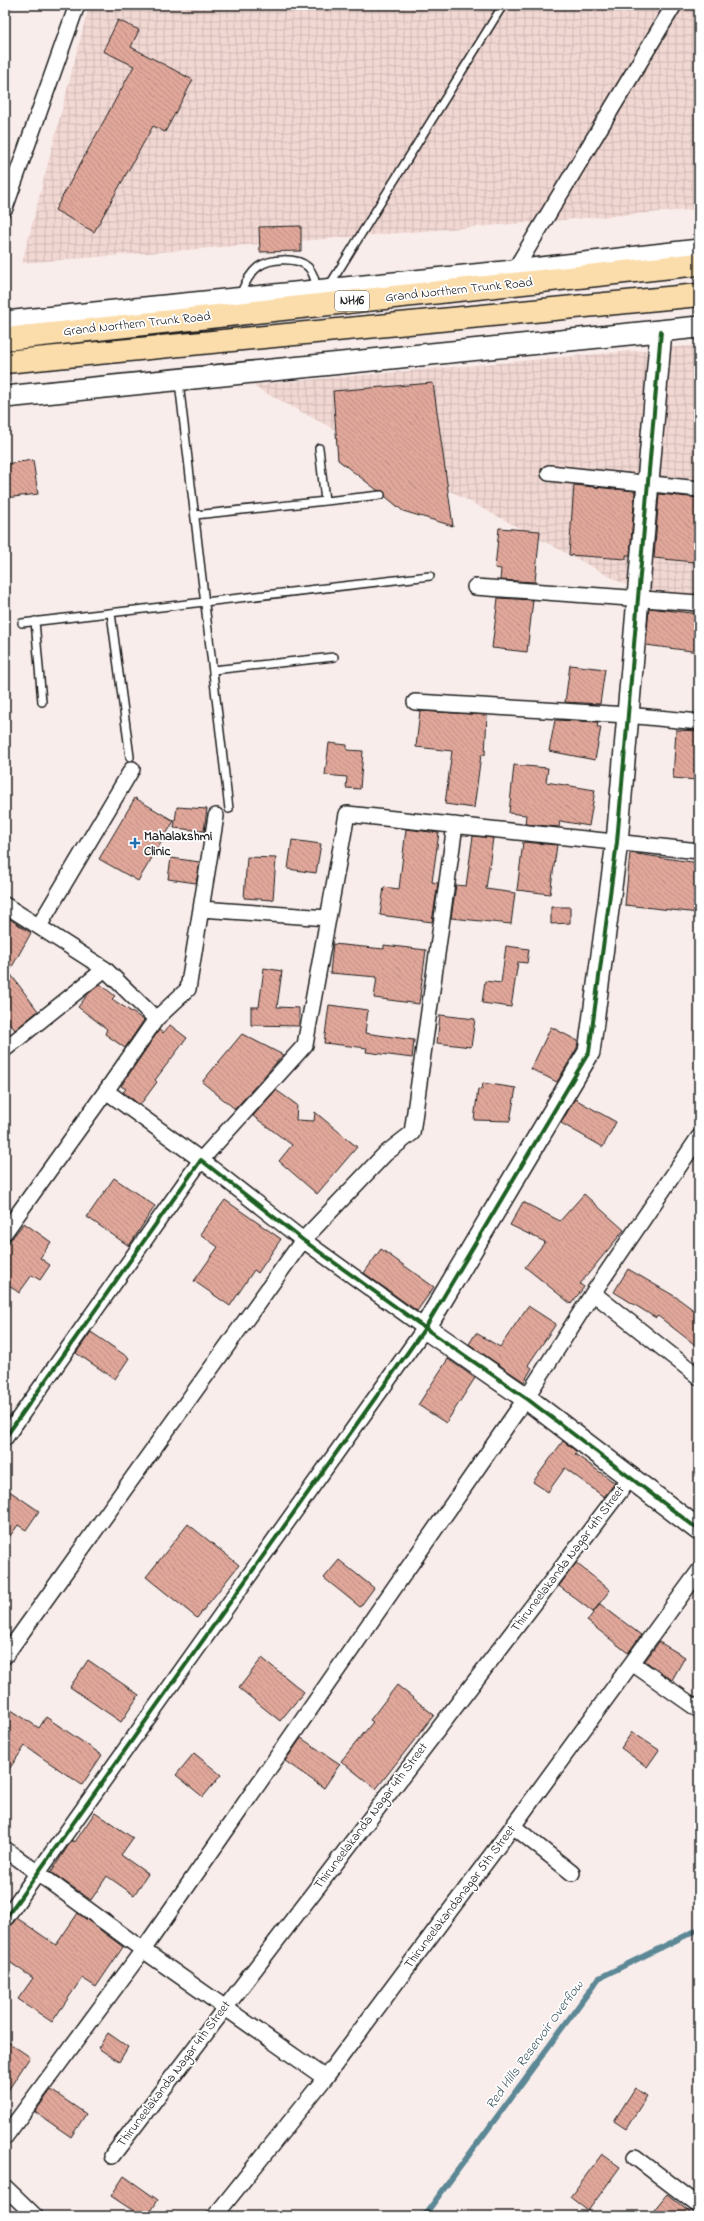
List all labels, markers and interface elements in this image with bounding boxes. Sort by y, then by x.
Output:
street label: Grand Northern Trunk Road [384,273,534,307]
road number: NH16 [335,291,369,311]
street label: Grand Northern Trunk Road [62,307,212,341]
place label: Mahalakshmi Clinic [144,827,212,861]
marker: Mahalakshmi Clinic [129,837,141,849]
street label: Thiruneelakanda Nagar 4th Street [506,1481,631,1637]
street label: Thiruneelakanda Nagar 4th Street [309,1738,434,1894]
street label: Thiruneelakandanagar 5th Street [400,1821,522,1973]
water label: Red Hills Reservoir Overflow [481,1975,590,2114]
street label: Thiruneelakanda Nagar 4th Street [112,1996,237,2152]

